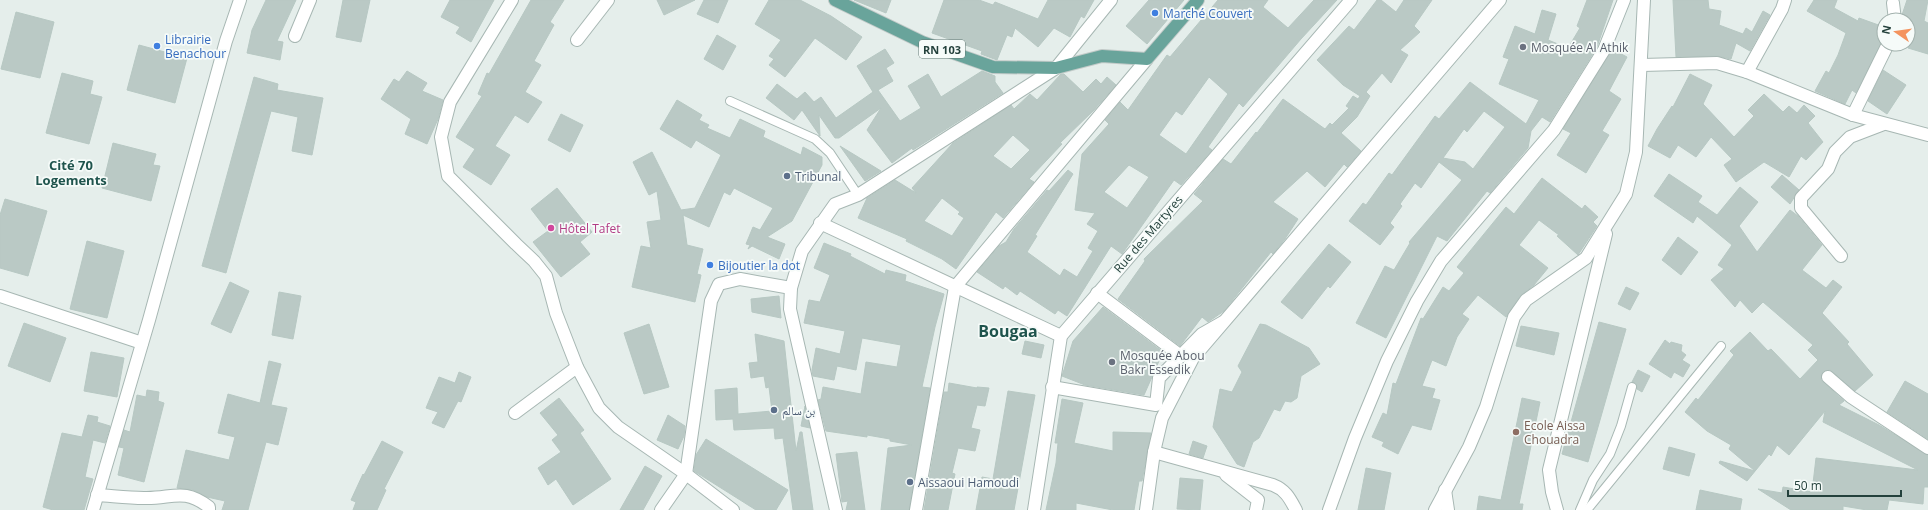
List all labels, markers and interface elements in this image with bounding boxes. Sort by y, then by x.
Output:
place label: Marché Couvert [1163,5,1252,22]
marker: Marché Couvert [1150,8,1160,18]
north arrow [1876,12,1916,52]
text: N [1877,24,1894,36]
place label: Librairie Benachour [165,31,226,62]
place label: Mosquée Al Athik [1531,39,1629,56]
road number: RN 103 [919,40,965,58]
marker: Librairie Benachour [152,41,162,51]
marker: Mosquée Al Athik [1518,42,1528,52]
district label: Cité 70 Logements [35,156,107,189]
place label: Tribunal [795,168,841,185]
marker: Tribunal [782,171,792,181]
street label: Rue des Martyres [1110,191,1187,276]
place label: Hôtel Tafet [559,220,621,237]
marker: Hôtel Tafet [546,223,556,233]
place label: Bijoutier la dot [718,257,800,274]
marker: Bijoutier la dot [705,260,715,270]
district label: Bougaa [978,320,1038,342]
place label: Mosquée Abou Bakr Essedik [1120,347,1205,378]
marker: Mosquée Abou Bakr Essedik [1107,357,1117,367]
place label: بن سالم [782,402,815,419]
marker: بن سالم [769,405,779,415]
place label: Ecole Aissa Chouadra [1524,417,1585,448]
marker: Ecole Aissa Chouadra [1511,427,1521,437]
scale bar [1788,472,1901,498]
place label: Aissaoui Hamoudi [918,474,1019,491]
marker: Aissaoui Hamoudi [905,477,915,487]
text: 50 m [1794,477,1822,494]

